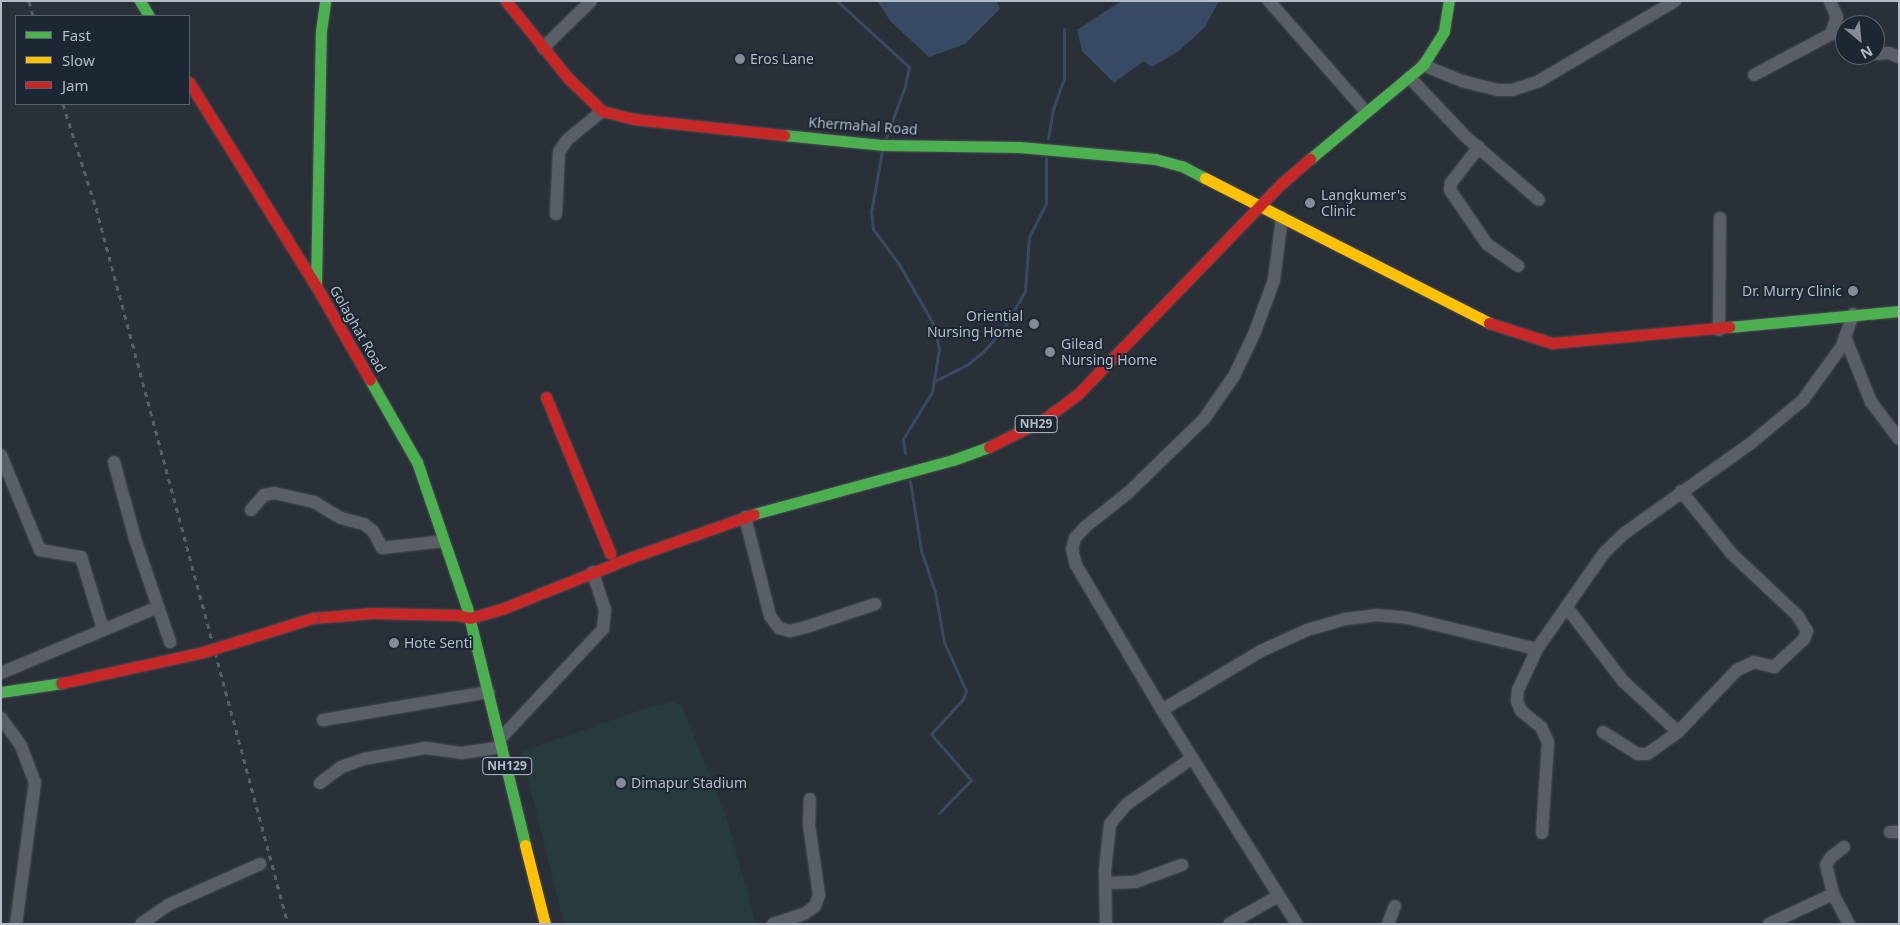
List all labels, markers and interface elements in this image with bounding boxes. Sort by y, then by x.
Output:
legend [15,15,190,105]
north arrow [1835,15,1885,65]
text: Fast [62,25,91,45]
text: N [1857,42,1876,64]
text: Slow [62,50,95,70]
place label: Eros Lane [750,51,814,67]
marker: Eros Lane [734,53,746,65]
text: Jam [62,75,89,95]
street label: Khermahal Road [808,114,918,138]
place label: Langkumer's Clinic [1321,187,1406,220]
marker: Langkumer's Clinic [1303,196,1317,210]
street label: Golaghat Road [326,283,390,375]
place label: Dr. Murry Clinic [1742,283,1842,299]
marker: Dr. Murry Clinic [1846,284,1860,298]
place label: Oriential Nursing Home [927,308,1023,341]
marker: Oriential Nursing Home [1027,317,1041,331]
place label: Gilead Nursing Home [1061,336,1157,368]
marker: Gilead Nursing Home [1043,345,1057,359]
road number: NH29 [1014,414,1058,434]
place label: Hote Senti [404,635,472,651]
marker: Hote Senti [388,637,400,649]
road number: NH129 [482,756,532,776]
place label: Dimapur Stadium [631,775,747,791]
marker: Dimapur Stadium [615,777,627,789]

